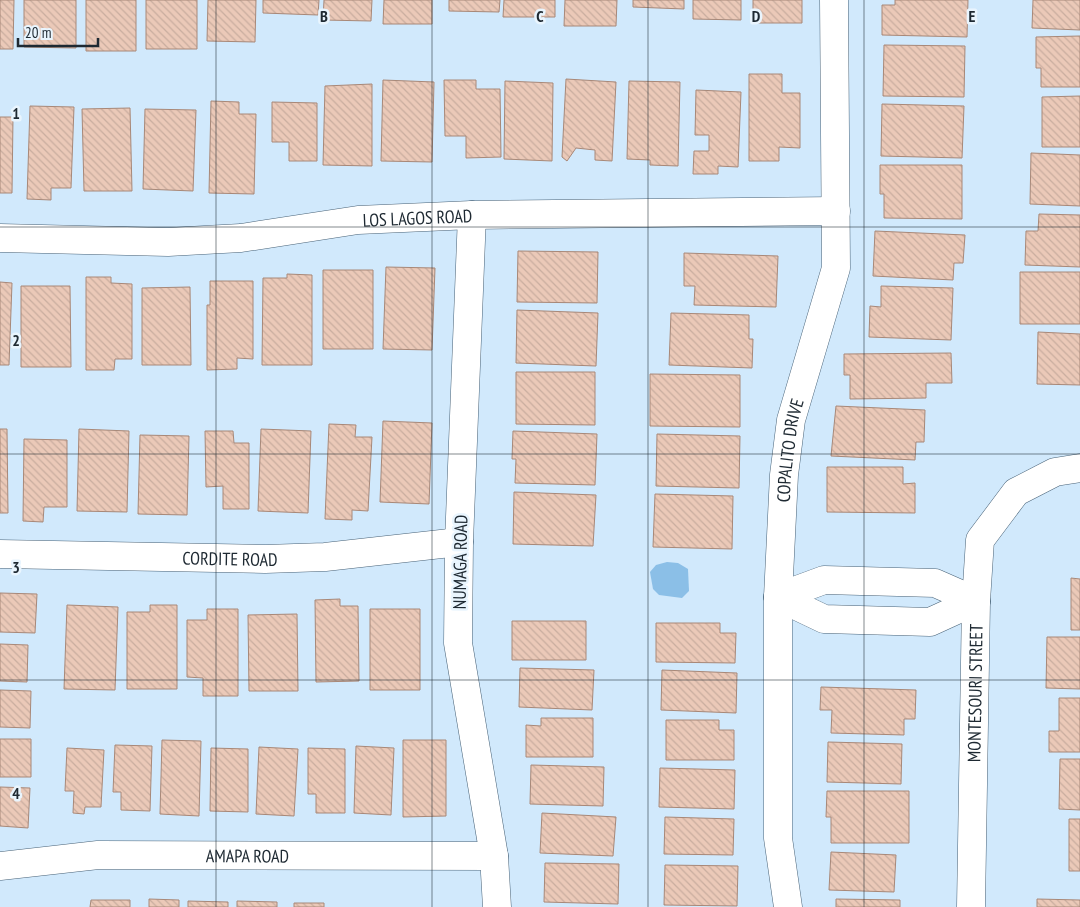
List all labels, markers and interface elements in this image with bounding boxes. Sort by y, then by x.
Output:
text: B [320,6,328,26]
text: C [536,6,544,26]
text: D [752,6,761,26]
text: E [969,6,976,26]
scale bar [18,15,98,47]
text: 20 m [25,23,51,42]
text: 1 [12,103,20,123]
street label: LOS LAGOS ROAD [362,204,473,231]
text: 2 [12,330,20,350]
street label: COPALITO DRIVE [771,396,808,503]
street label: NUMAGA ROAD [448,514,472,610]
street label: CORDITE ROAD [182,546,278,571]
text: 3 [12,557,20,577]
street label: MONTESOURI STREET [962,624,987,762]
text: 4 [12,783,20,803]
street label: AMAPA ROAD [206,844,289,867]

